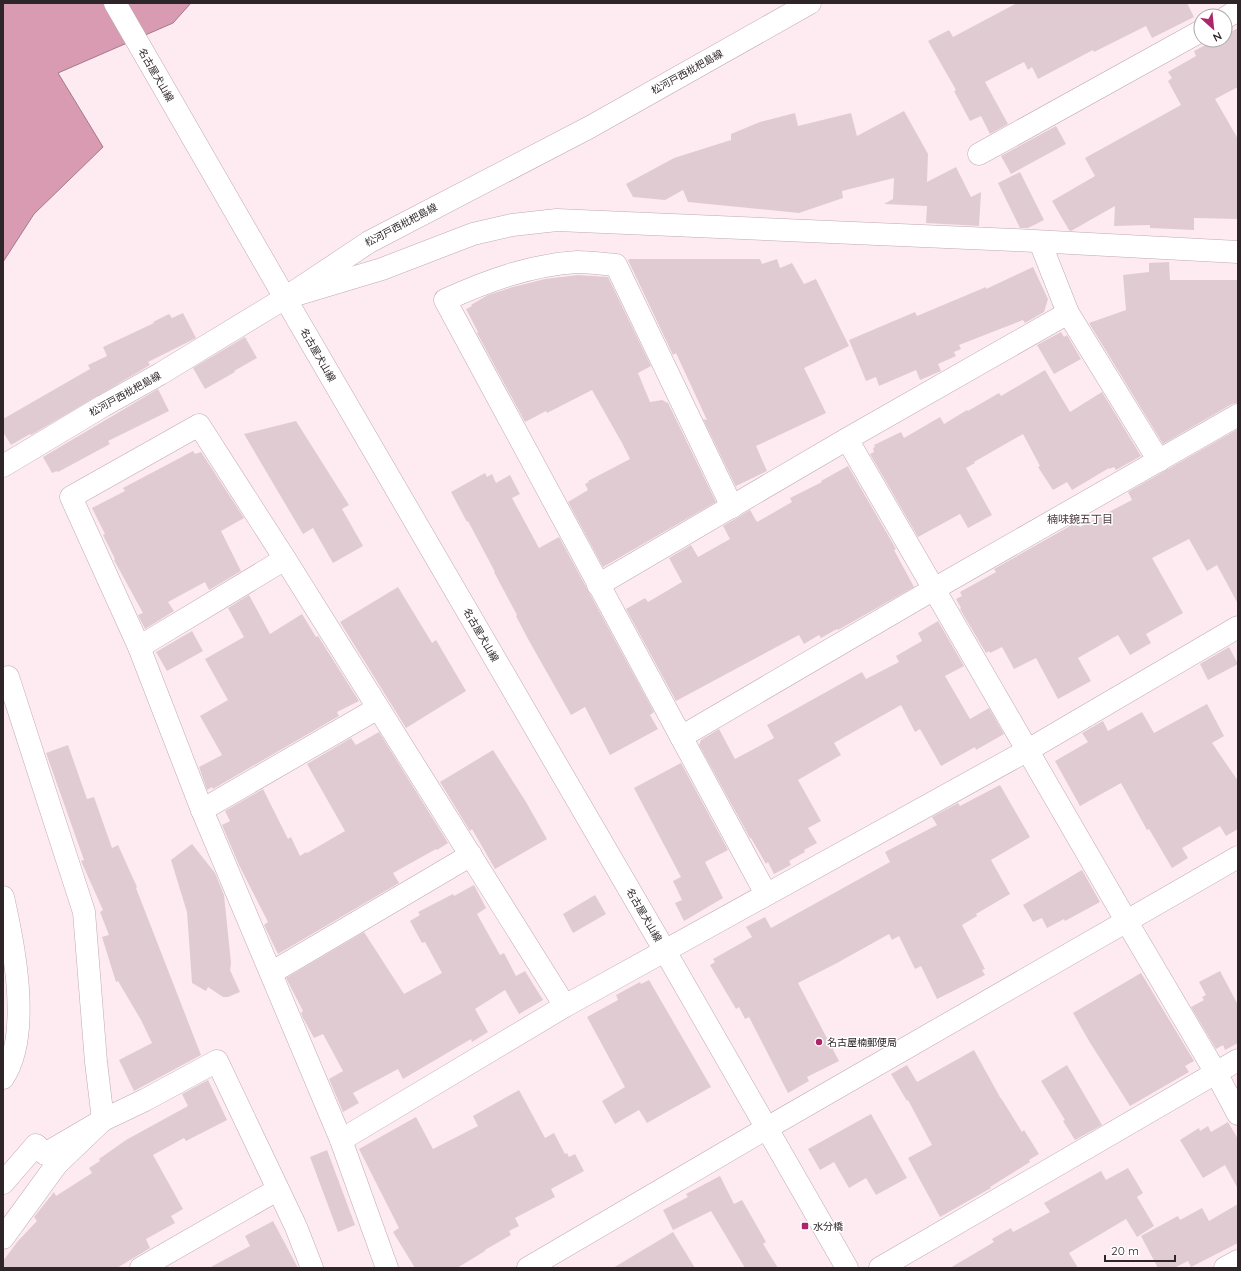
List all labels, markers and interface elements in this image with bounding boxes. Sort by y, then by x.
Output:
north arrow [1193,8,1233,48]
text: N [1211,29,1224,45]
street label: 名古屋犬山線 [135,46,177,104]
street label: 松河戸西枇杷島線 [649,47,725,97]
street label: 松河戸西枇杷島線 [363,200,439,250]
street label: 名古屋犬山線 [297,326,339,384]
street label: 松河戸西枇杷島線 [87,369,163,419]
district label: 楠味鋺五丁目 [1047,512,1113,526]
street label: 名古屋犬山線 [460,606,502,664]
street label: 名古屋犬山線 [623,886,665,944]
place label: 名古屋楠郵便局 [827,1036,897,1049]
marker: 名古屋楠郵便局 [814,1037,824,1047]
place label: 水分橋 [813,1220,843,1233]
marker: 水分橋 [800,1221,810,1231]
scale bar [1105,1237,1175,1263]
text: 20 m [1111,1243,1139,1258]

